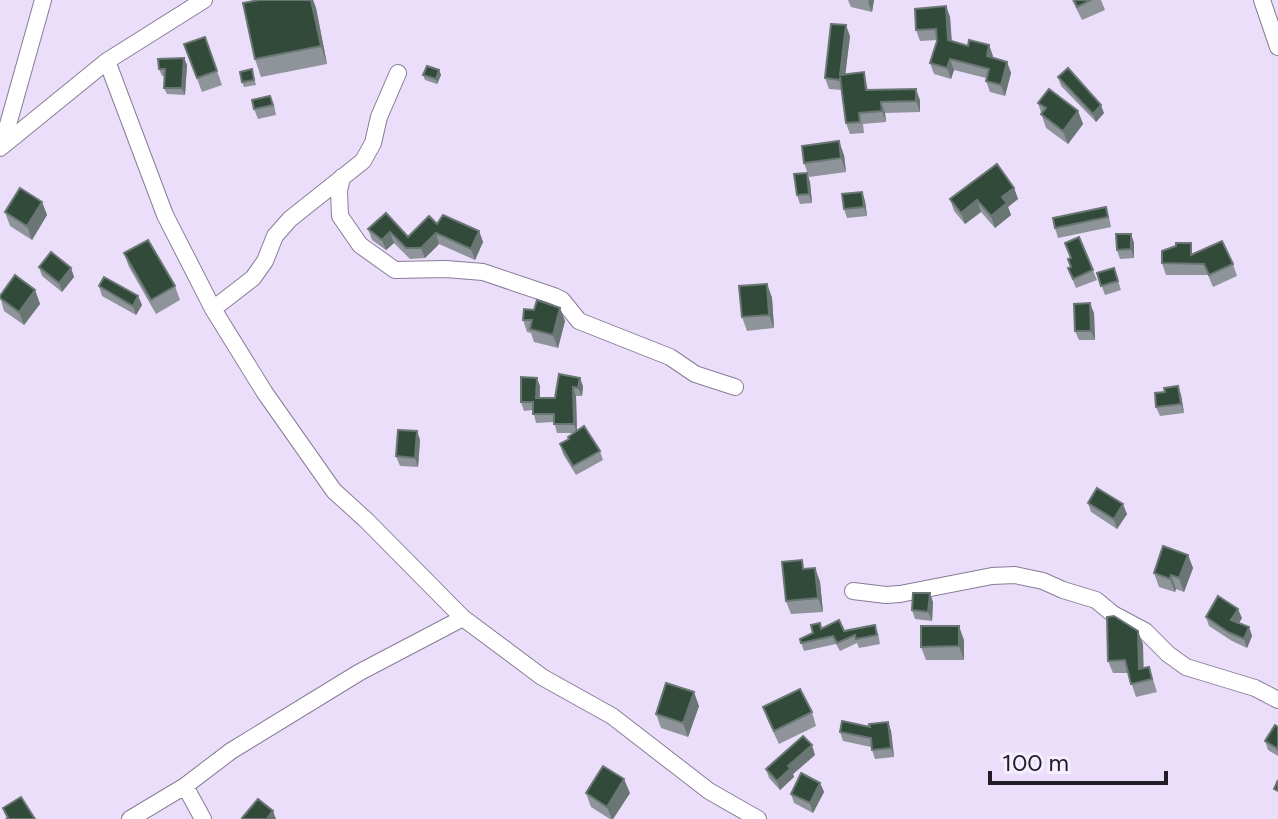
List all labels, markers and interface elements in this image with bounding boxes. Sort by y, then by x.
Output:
scale bar [990,735,1166,785]
text: 100 m [1002,748,1069,777]

